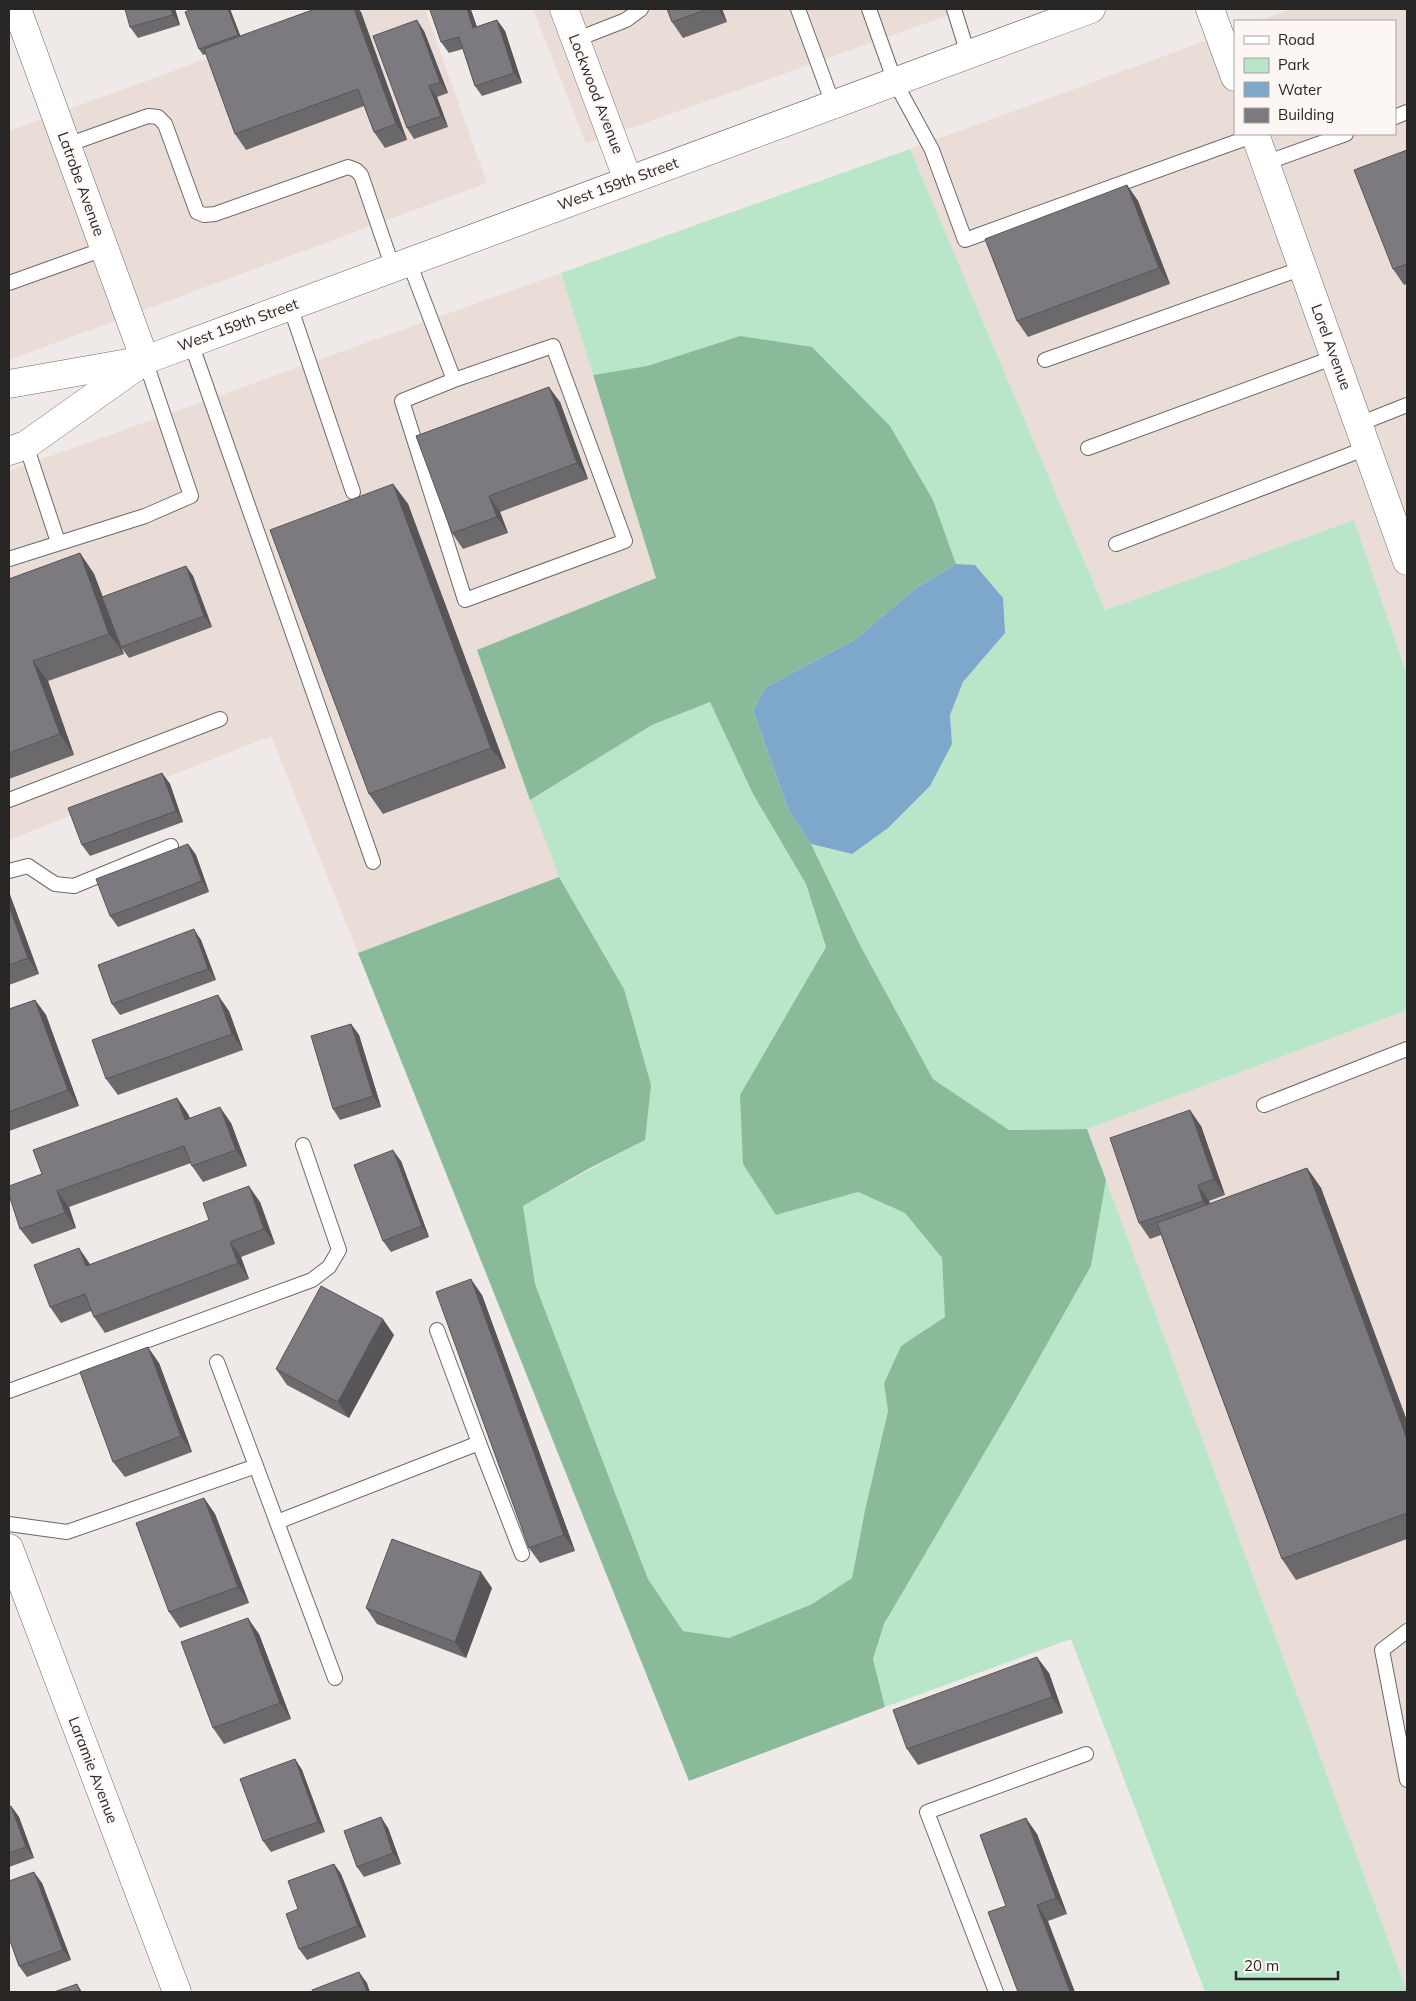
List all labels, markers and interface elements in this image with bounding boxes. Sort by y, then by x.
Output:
legend [1234,20,1396,135]
text: Road [1278,30,1315,49]
street label: Lockwood Avenue [565,31,628,156]
text: Park [1278,55,1310,74]
text: Water [1278,80,1322,99]
text: Building [1278,105,1334,124]
street label: Latrobe Avenue [54,129,109,239]
street label: West 159th Street [555,153,681,214]
street label: West 159th Street [175,294,301,355]
street label: Lorel Avenue [1307,301,1356,392]
street label: Laramie Avenue [64,1714,123,1826]
scale bar [1236,1948,1338,1980]
text: 20 m [1244,1956,1279,1975]

